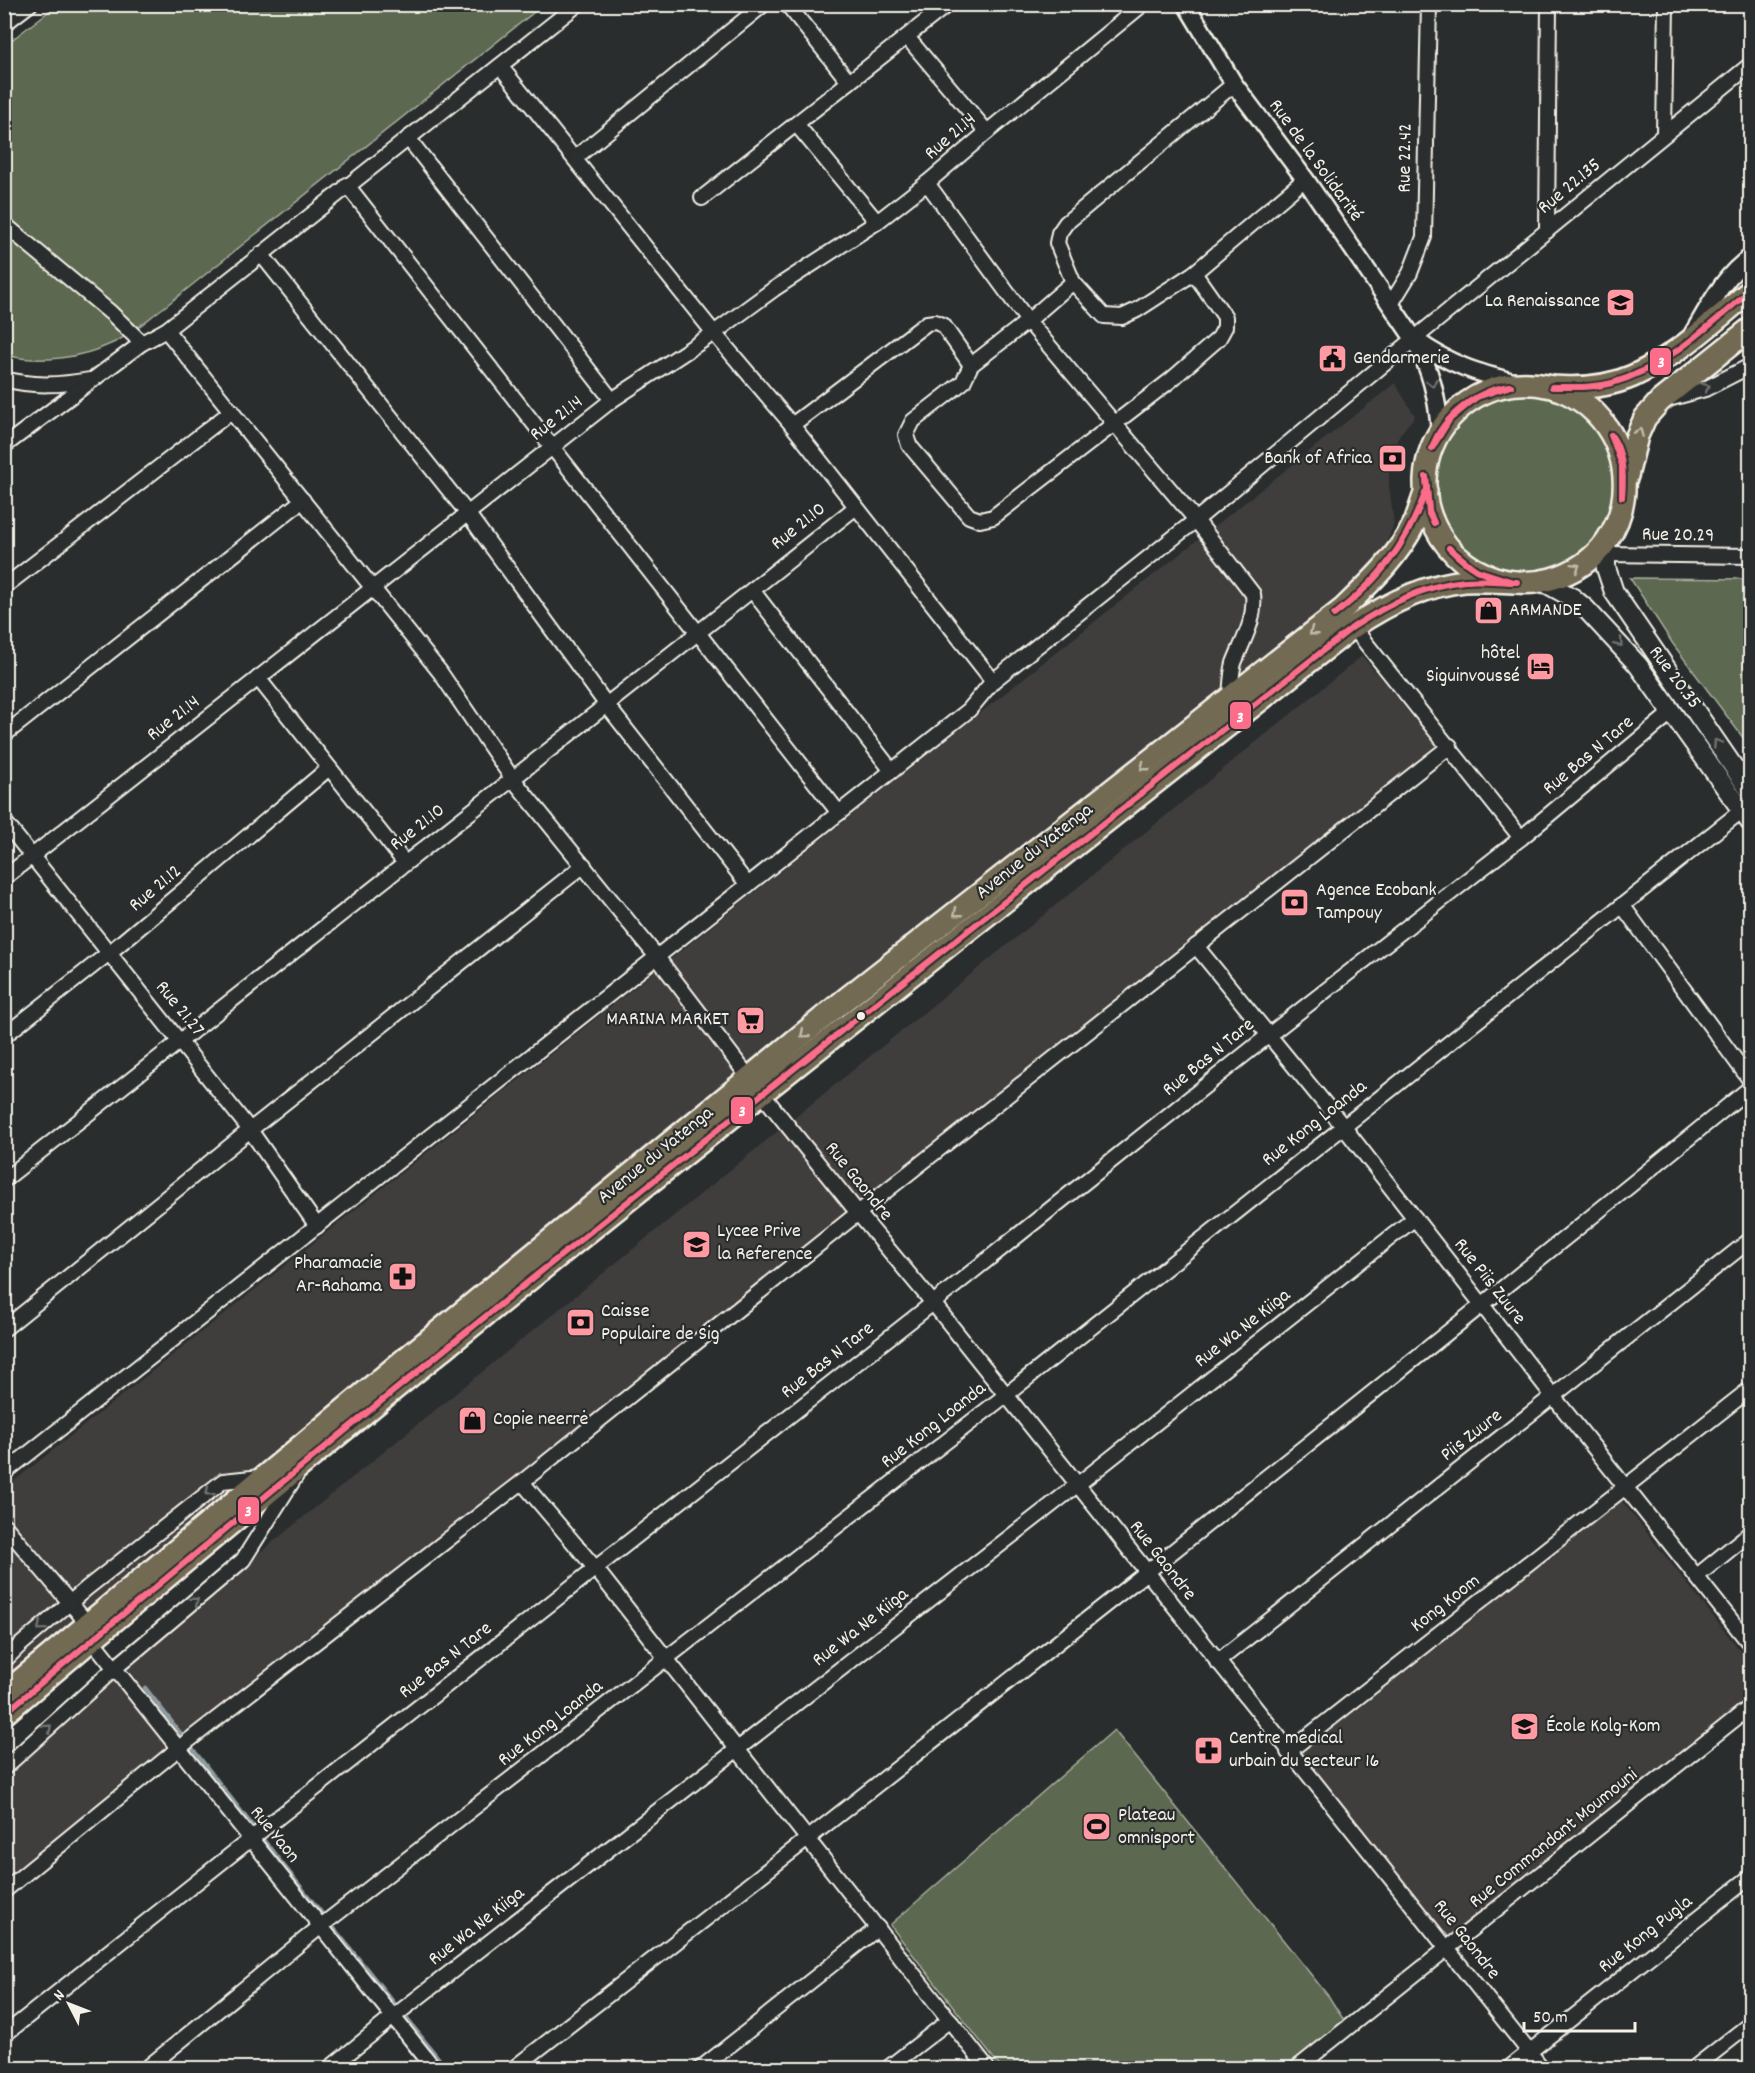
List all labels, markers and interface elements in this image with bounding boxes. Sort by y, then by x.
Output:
street label: Rue de la Solidarité [1261,94,1369,228]
street label: Rue 21.14 [919,106,983,168]
street label: Rue 22.42 [1391,123,1421,193]
street label: Rue 22.135 [1532,152,1608,222]
school or university icon: La Renaissance [1605,286,1637,318]
place label: La Renaissance [1485,288,1600,316]
public building icon: Gendarmerie [1316,343,1348,375]
place label: Gendarmerie [1353,345,1450,373]
line badge: 3 [1649,347,1672,376]
text: 3 [1657,352,1665,375]
one-way arrow [1424,378,1437,388]
one-way arrow [1700,382,1711,394]
street label: Rue 21.14 [524,389,590,449]
one-way arrow [1632,427,1644,438]
bank icon: Bank of Africa [1377,443,1409,475]
place label: Bank of Africa [1264,445,1373,473]
street label: Rue 21.10 [766,496,832,558]
street label: Rue 20.29 [1641,521,1715,551]
one-way arrow [1570,562,1580,574]
shop icon: ARMANDE [1472,595,1504,627]
place label: ARMANDE [1509,597,1582,625]
one-way arrow [1309,625,1320,636]
one-way arrow [1612,637,1623,647]
place label: hôtel Siguinvoussé [1426,640,1520,691]
street label: Rue 20.35 [1641,640,1707,716]
hotel icon: hôtel Siguinvoussé [1525,650,1557,682]
street label: Rue 21.14 [141,689,207,749]
line badge: 3 [1229,701,1252,730]
text: 3 [1236,707,1244,730]
street label: Rue Bas N Tare [1537,709,1641,803]
one-way arrow [1713,739,1724,750]
one-way arrow [1139,759,1150,770]
street label: Rue 21.10 [384,797,452,859]
street label: Avenue du Yatenga [970,797,1100,907]
street label: Rue 21.12 [124,859,188,919]
place label: Agence Ecobank Tampouy [1316,877,1437,928]
bank icon: Agence Ecobank Tampouy [1279,886,1311,918]
one-way arrow [953,905,964,916]
street label: Rue 21.27 [148,975,210,1043]
supermarket icon: MARINA MARKET [734,1004,766,1036]
place label: MARINA MARKET [606,1006,729,1034]
unlabelled marker [855,1010,867,1022]
street label: Rue Bas N Tare [1157,1012,1261,1104]
one-way arrow [800,1027,811,1038]
street label: Rue Kong Loanda [1256,1074,1374,1174]
line badge: 3 [730,1096,754,1125]
street label: Avenue du Yatenga [592,1100,721,1212]
text: 3 [738,1101,746,1124]
street label: Rue Gaondre [817,1136,899,1228]
place label: Lycee Prive la Reference [717,1218,813,1269]
school or university icon: Lycee Prive la Reference [680,1228,712,1260]
street label: Rue Piis Zuure [1446,1233,1532,1332]
place label: Pharamacie Ar-Rahama [294,1250,383,1301]
pharmacy icon: Pharamacie Ar-Rahama [387,1260,419,1292]
street label: Rue Wa Ne Kiiga [1189,1282,1297,1375]
place label: Caisse Populaire de Sig [601,1298,719,1349]
bank icon: Caisse Populaire de Sig [564,1307,596,1339]
street label: Rue Bas N Tare [775,1315,881,1406]
street label: Rue Kong Loanda [875,1376,993,1476]
street label: Piis Zuure [1435,1403,1509,1469]
shop icon: Copie neerrė [456,1404,488,1436]
place label: Copie neerrė [493,1406,588,1434]
one-way arrow [205,1484,216,1495]
line badge: 3 [237,1496,260,1525]
text: 3 [244,1501,252,1524]
street label: Rue Gaondre [1122,1515,1202,1607]
street label: Kong Koom [1405,1568,1487,1640]
street label: Rue Wa Ne Kiiga [807,1581,915,1674]
one-way arrow [188,1597,199,1608]
street label: Rue Bas N Tare [393,1615,499,1706]
one-way arrow [37,1620,48,1631]
street label: Rue Kong Loanda [492,1674,610,1774]
school or university icon: École Kolg-Kom [1509,1711,1541,1743]
place label: École Kolg-Kom [1546,1713,1661,1741]
one-way arrow [41,1724,52,1735]
place label: Centre medical urbain du secteur 16 [1229,1725,1379,1776]
pharmacy icon: Centre medical urbain du secteur 16 [1192,1735,1224,1767]
street label: Rue Commandant Moumouni [1464,1762,1645,1916]
street label: Rue Yaon [242,1800,306,1870]
place label: Plateau omnisport [1118,1802,1195,1853]
sports icon: Plateau omnisport [1081,1811,1113,1843]
street label: Rue Wa Ne Kiiga [423,1880,531,1973]
street label: Rue Kong Pugla [1593,1889,1700,1981]
street label: Rue Gaondre [1426,1894,1506,1986]
north arrow [39,1974,99,2034]
text: N [49,1985,71,2006]
scale bar [1524,1995,1635,2033]
text: 50 m [1533,2006,1568,2031]

